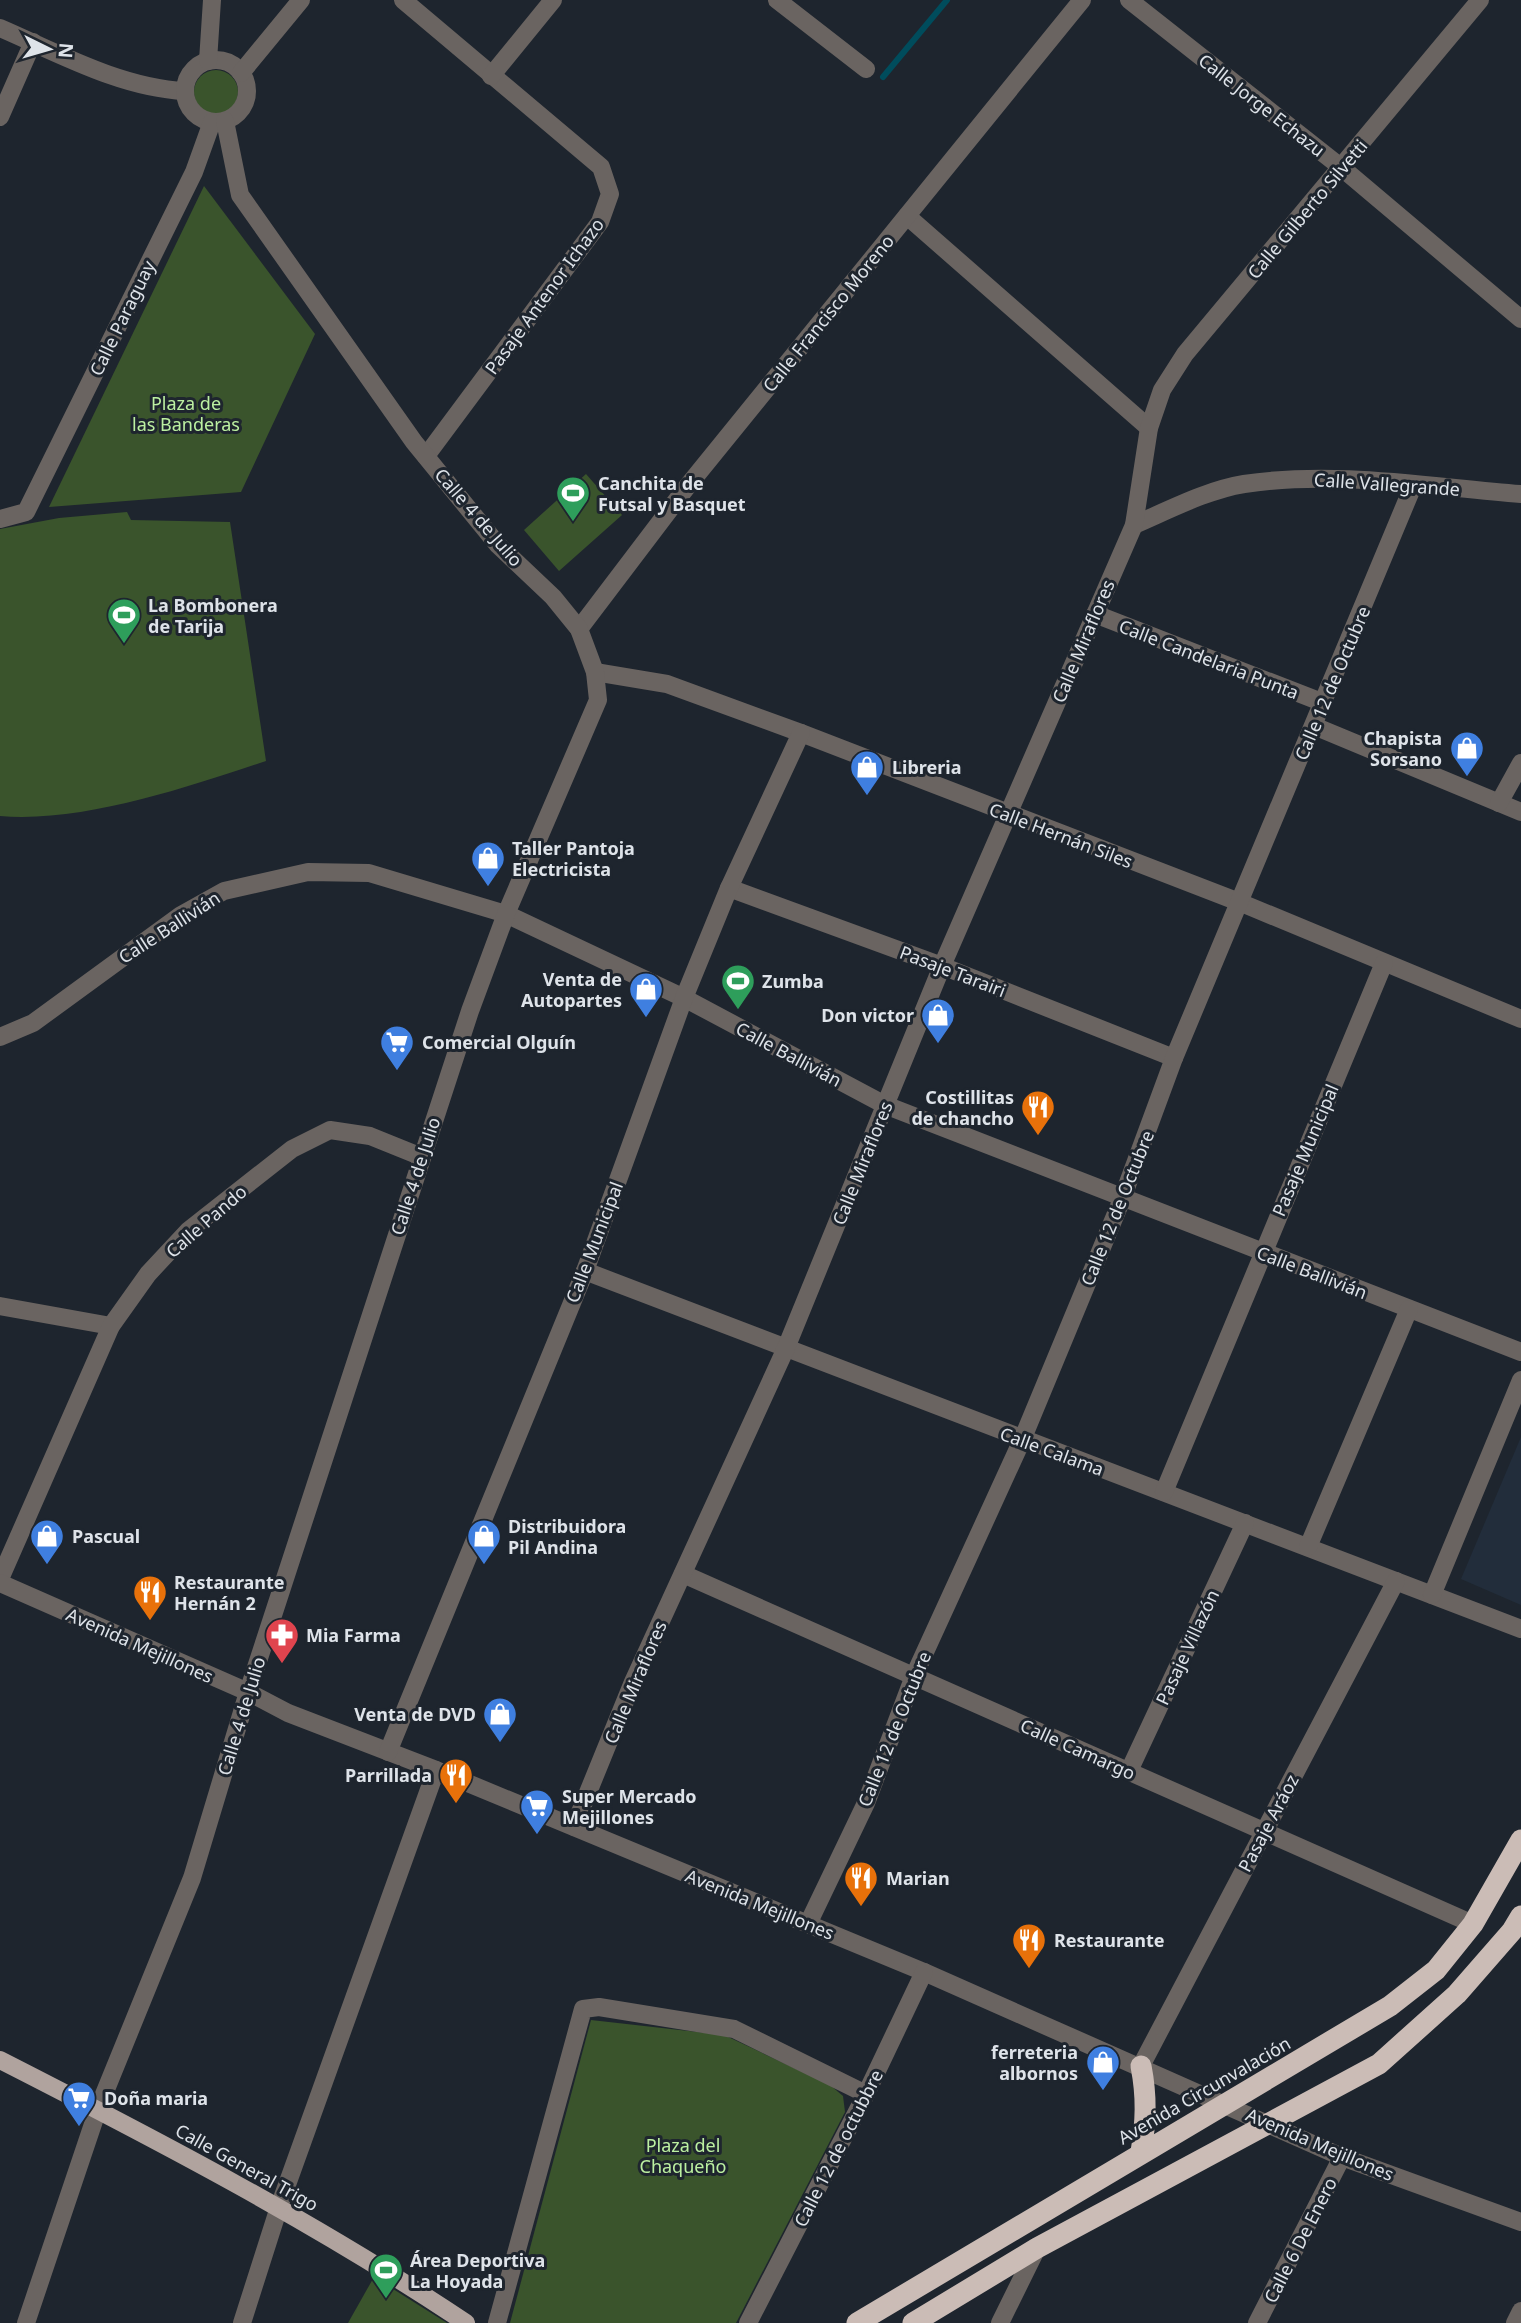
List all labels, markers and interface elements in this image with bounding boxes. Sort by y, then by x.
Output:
north arrow [14,14,84,84]
text: N [52,42,80,59]
street label: Calle Jorge Echazu [1194,48,1330,162]
street label: Calle Gilberto Silvetti [1242,134,1372,284]
street label: Pasaje Antenor Ichazo [479,213,609,379]
street label: Calle Francisco Moreno [757,229,899,397]
street label: Calle Paraguay [84,256,161,380]
park label: Plaza de las Banderas [132,391,240,436]
street label: Calle 4 de Julio [430,463,528,571]
street label: Calle Vallegrande [1313,467,1461,501]
place label: Canchita de Futsal y Basquet [598,471,746,516]
sports icon: Canchita de Futsal y Basquet [554,474,592,523]
street label: Calle Miraflores [1046,576,1120,706]
place label: La Bombonera de Tarija [148,593,278,638]
sports icon: La Bombonera de Tarija [105,596,143,645]
street label: Calle 12 de Octubre [1289,602,1375,764]
street label: Calle Candelaria Punta [1116,614,1302,704]
place label: Chapista Sorsano [1364,726,1442,771]
shop icon: Chapista Sorsano [1448,729,1486,778]
shop icon: Libreria [848,748,886,797]
place label: Libreria [892,755,961,779]
street label: Calle Hernán Siles [986,797,1136,873]
place label: Taller Pantoja Electricista [512,836,635,881]
shop icon: Taller Pantoja Electricista [469,839,507,888]
street label: Calle Ballivián [114,885,224,969]
street label: Pasaje Tarairi [897,940,1009,1002]
sports icon: Zumba [719,962,757,1011]
place label: Venta de Autopartes [521,967,622,1012]
place label: Zumba [762,969,824,993]
shop icon: Venta de Autopartes [627,970,665,1019]
shop icon: Don victor [919,996,957,1045]
place label: Don victor [821,1003,914,1027]
street label: Calle Ballivián [732,1016,846,1092]
supermarket icon: Comercial Olguín [378,1023,416,1072]
place label: Comercial Olguín [422,1030,576,1054]
street label: Pasaje Municipal [1266,1080,1344,1220]
place label: Costillitas de chancho [911,1085,1014,1130]
restaurant icon: Costillitas de chancho [1019,1088,1057,1137]
street label: Calle Miraflores [826,1098,898,1228]
street label: Calle 4 de Julio [385,1114,445,1238]
street label: Calle 12 de Octubre [1075,1127,1159,1289]
street label: Calle Municipal [560,1178,628,1306]
street label: Calle Pando [161,1179,251,1263]
street label: Calle Ballivián [1253,1240,1371,1304]
street label: Calle Calama [997,1421,1107,1481]
place label: Distribuidora Pil Andina [508,1514,626,1559]
shop icon: Pascual [28,1517,66,1566]
shop icon: Distribuidora Pil Andina [465,1517,503,1566]
place label: Pascual [72,1524,140,1548]
place label: Restaurante Hernán 2 [174,1570,285,1615]
restaurant icon: Restaurante Hernán 2 [131,1573,169,1622]
street label: Pasaje Villazón [1150,1586,1224,1708]
street label: Avenida Mejillones [63,1602,217,1688]
pharmacy icon: Mia Farma [263,1616,301,1665]
street label: Calle Miraflores [598,1617,672,1747]
place label: Mia Farma [306,1623,401,1647]
street label: Calle 12 de Octubre [852,1648,936,1810]
street label: Calle 4 de Julio [212,1654,270,1778]
shop icon: Venta de DVD [481,1695,519,1744]
place label: Venta de DVD [354,1702,476,1726]
street label: Calle Camargo [1017,1713,1139,1785]
restaurant icon: Parrillada [437,1756,475,1805]
place label: Parrillada [345,1763,432,1787]
street label: Pasaje Aráoz [1232,1770,1304,1876]
place label: Super Mercado Mejillones [562,1784,697,1829]
supermarket icon: Super Mercado Mejillones [518,1787,556,1836]
restaurant icon: Marian [842,1859,880,1908]
street label: Avenida Mejillones [682,1863,838,1945]
place label: Marian [886,1866,950,1890]
restaurant icon: Restaurante [1010,1921,1048,1970]
place label: Restaurante [1054,1928,1165,1952]
street label: Avenida Circunvalación [1113,2031,1295,2149]
place label: ferreteria albornos [991,2040,1078,2085]
shop icon: ferreteria albornos [1084,2043,1122,2092]
street label: Calle 12 de octubbre [788,2065,888,2231]
supermarket icon: Doña maria [60,2079,98,2128]
place label: Doña maria [104,2086,208,2110]
street label: Avenida Mejillones [1242,2102,1398,2186]
street label: Calle General Trigo [171,2118,323,2216]
park label: Plaza del Chaqueño [640,2133,726,2178]
street label: Calle 6 De Enero [1258,2173,1342,2307]
place label: Área Deportiva La Hoyada [410,2248,545,2293]
sports icon: Área Deportiva La Hoyada [367,2251,405,2300]

